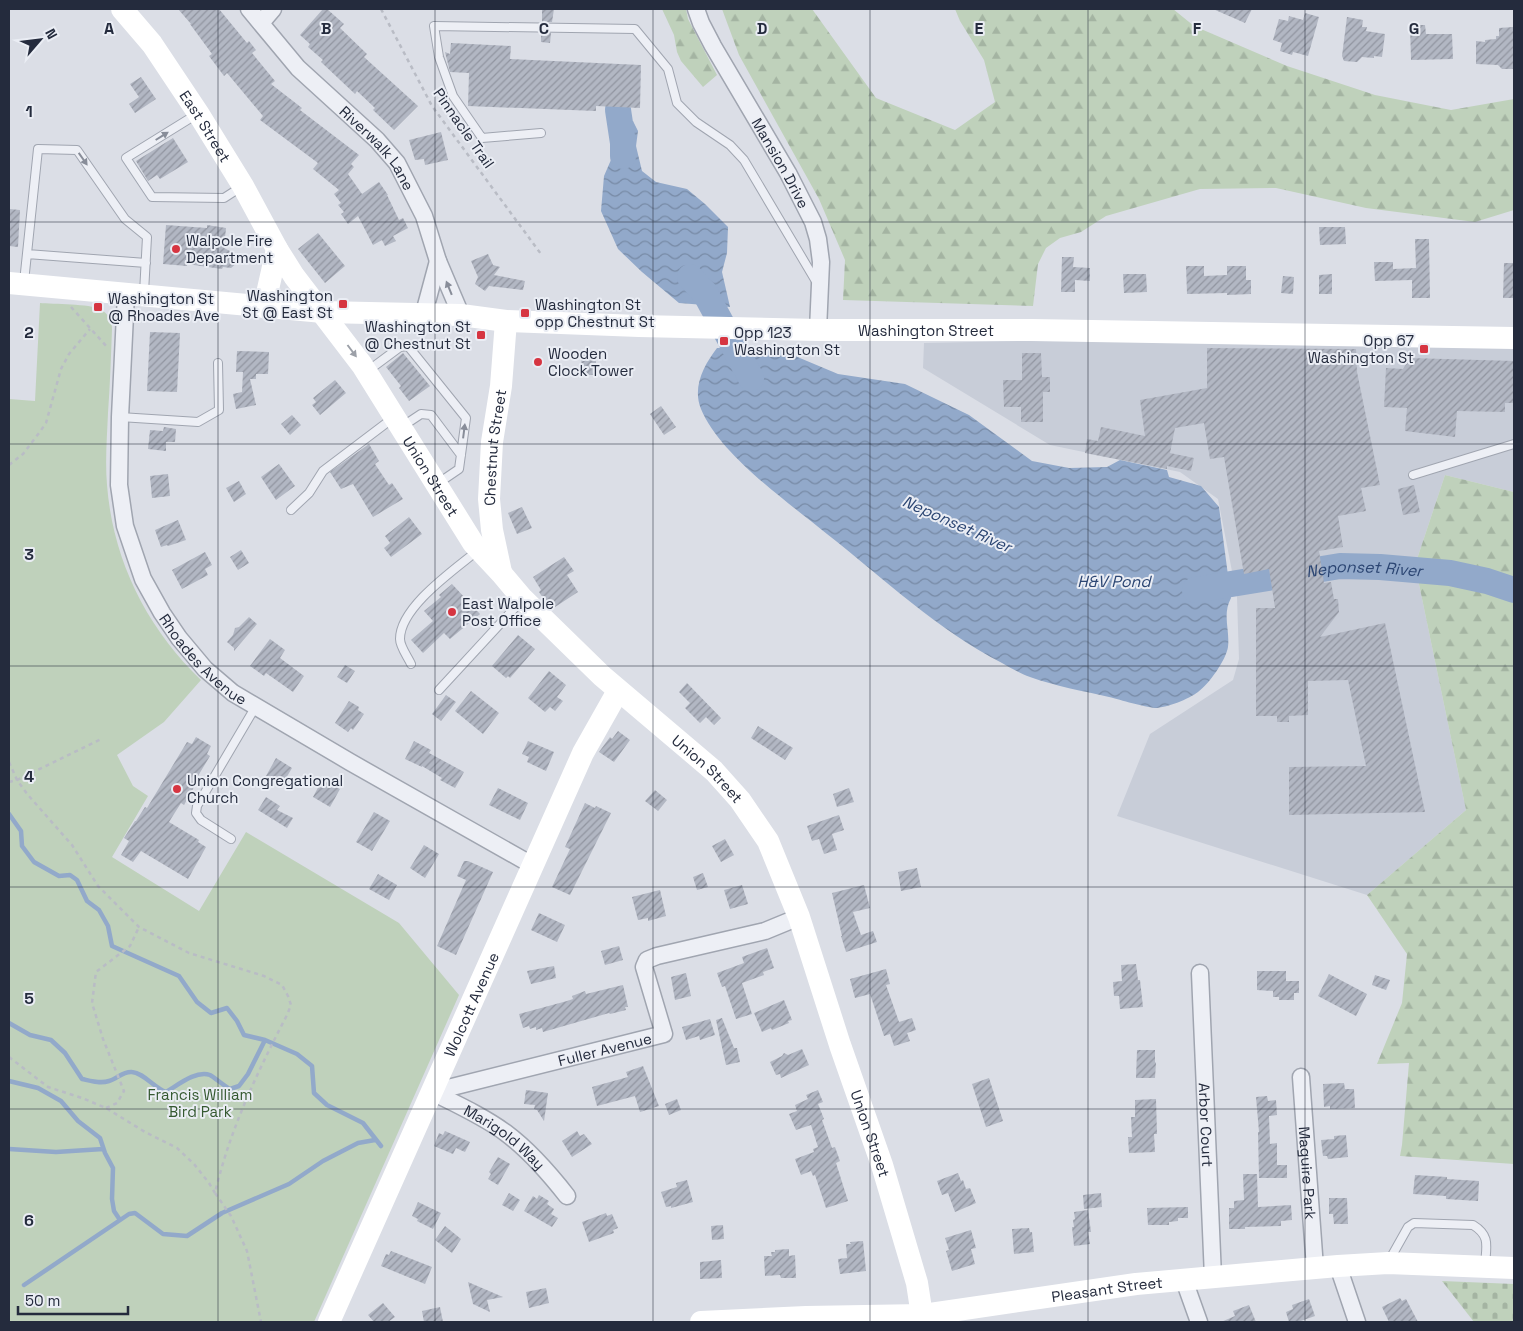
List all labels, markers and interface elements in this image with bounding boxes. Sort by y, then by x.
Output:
north arrow [15,15,65,65]
text: A [104,18,114,39]
text: B [321,18,331,39]
text: C [539,18,549,39]
text: D [757,18,767,39]
text: E [975,18,984,39]
text: F [1193,18,1202,39]
text: G [1409,18,1419,39]
text: N [41,26,62,42]
street label: Pinnacle Trail [429,84,499,172]
street label: East Street [176,86,235,165]
text: 1 [25,101,33,122]
street label: Riverwalk Lane [336,101,419,193]
street label: Mansion Drive [748,114,814,211]
one-way arrow [156,131,169,140]
one-way arrow [78,152,88,165]
place label: Walpole Fire Department [186,231,273,267]
marker: Walpole Fire Department [170,243,182,255]
one-way arrow [445,281,453,295]
place label: Washington St @ East St [242,286,333,322]
place label: Washington St @ Rhoades Ave [108,289,220,325]
place label: Washington St opp Chestnut St [535,295,655,331]
marker: Washington St @ East St [337,298,349,310]
marker: Washington St @ Rhoades Ave [92,301,104,313]
marker: Washington St opp Chestnut St [519,307,531,319]
place label: Washington St @ Chestnut St [364,317,471,353]
street label: Washington Street [858,321,994,340]
text: 2 [24,322,34,343]
place label: Opp 123 Washington St [734,323,840,359]
marker: Washington St @ Chestnut St [475,329,487,341]
place label: Opp 67 Washington St [1308,331,1414,367]
marker: Opp 123 Washington St [718,335,730,347]
marker: Opp 67 Washington St [1418,343,1430,355]
one-way arrow [347,344,357,358]
place label: Wooden Clock Tower [548,344,634,380]
marker: Wooden Clock Tower [532,356,544,368]
street label: Chestnut Street [479,388,510,507]
one-way arrow [460,423,468,439]
street label: Union Street [399,432,463,520]
water label: Neponset River [899,491,1016,558]
text: 3 [24,544,34,565]
water label: Neponset River [1304,555,1425,582]
water label: H&V Pond [1077,571,1152,592]
place label: East Walpole Post Office [462,594,554,630]
marker: East Walpole Post Office [446,606,458,618]
street label: Rhoades Avenue [156,610,251,709]
street label: Union Street [668,730,747,807]
text: 4 [24,766,34,787]
place label: Union Congregational Church [187,771,343,807]
marker: Union Congregational Church [171,783,183,795]
street label: Wolcott Avenue [439,949,503,1059]
text: 5 [24,988,34,1009]
street label: Fuller Avenue [556,1028,654,1070]
street label: Arbor Court [1195,1082,1218,1167]
park label: Francis William Bird Park [148,1085,252,1121]
street label: Union Street [847,1087,895,1179]
street label: Marigold Way [461,1100,550,1173]
street label: Maguire Park [1295,1126,1321,1220]
text: 6 [24,1210,34,1231]
street label: Pleasant Street [1050,1272,1164,1306]
scale bar [18,1284,128,1316]
text: 50 m [25,1291,60,1310]

